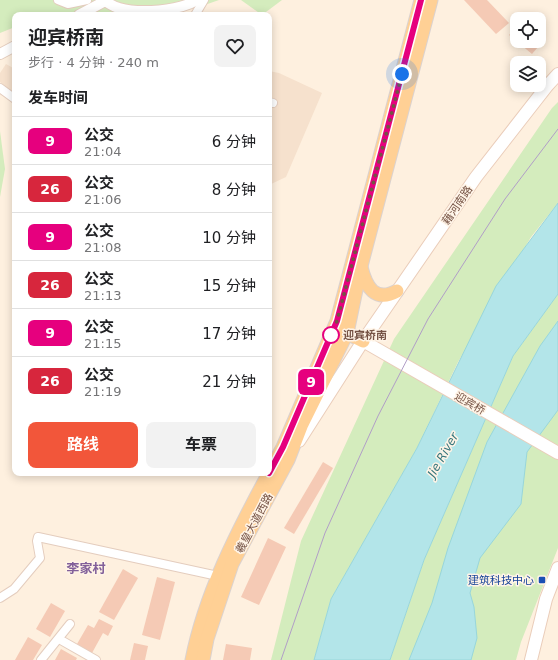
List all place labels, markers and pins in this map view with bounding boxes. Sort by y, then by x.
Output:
marker: 迎宾桥南 [322,326,340,344]
place label: 迎宾桥南 [343,329,387,342]
place label: 建筑科技中心 [468,574,534,587]
marker: 建筑科技中心 [537,575,547,585]

